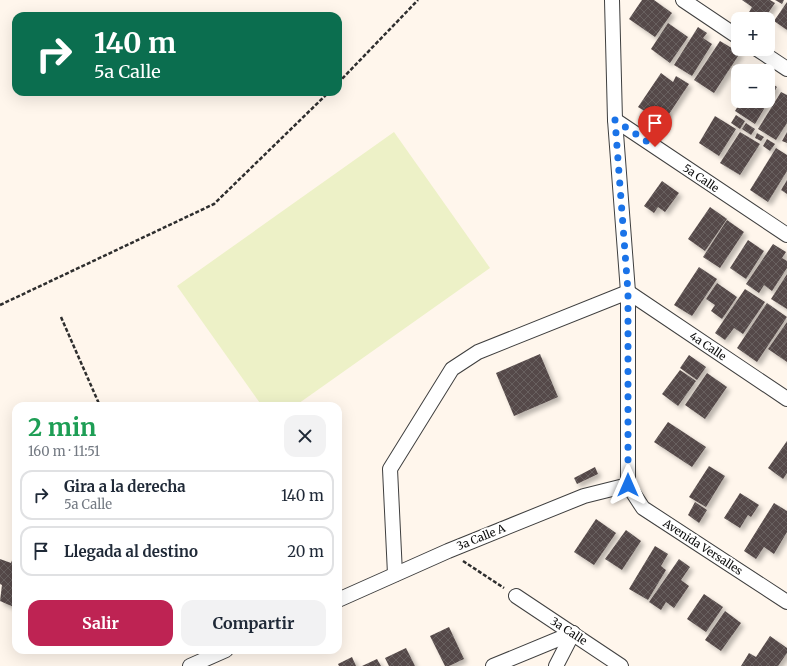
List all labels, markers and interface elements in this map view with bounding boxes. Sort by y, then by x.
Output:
map controls [731,12,775,108]
button: + [731,12,775,56]
text: 140 m [94,25,176,61]
icon: right [28,28,80,80]
text: 5a Calle [94,60,161,83]
button: − [731,64,775,108]
pin [638,106,672,147]
icon: arrive [644,112,666,134]
street label: 5a Calle [680,161,722,195]
street label: 4a Calle [687,329,729,363]
text: 2 min [28,412,96,443]
button: close [284,415,326,457]
text: 160 m · 11:51 [28,443,100,460]
position arrow [607,464,649,506]
text: Gira a la derecha [64,477,186,496]
icon: right [30,484,52,506]
text: 140 m [281,486,324,505]
text: 5a Calle [64,496,112,513]
street label: Avenida Versalles [660,516,745,578]
street label: 3a Calle A [455,521,507,553]
icon: arrive [30,540,52,562]
text: Llegada al destino [64,542,198,561]
text: 20 m [287,542,324,561]
button: Salir [28,600,173,646]
button: Compartir [181,600,326,646]
street label: 3a Calle [548,614,590,648]

